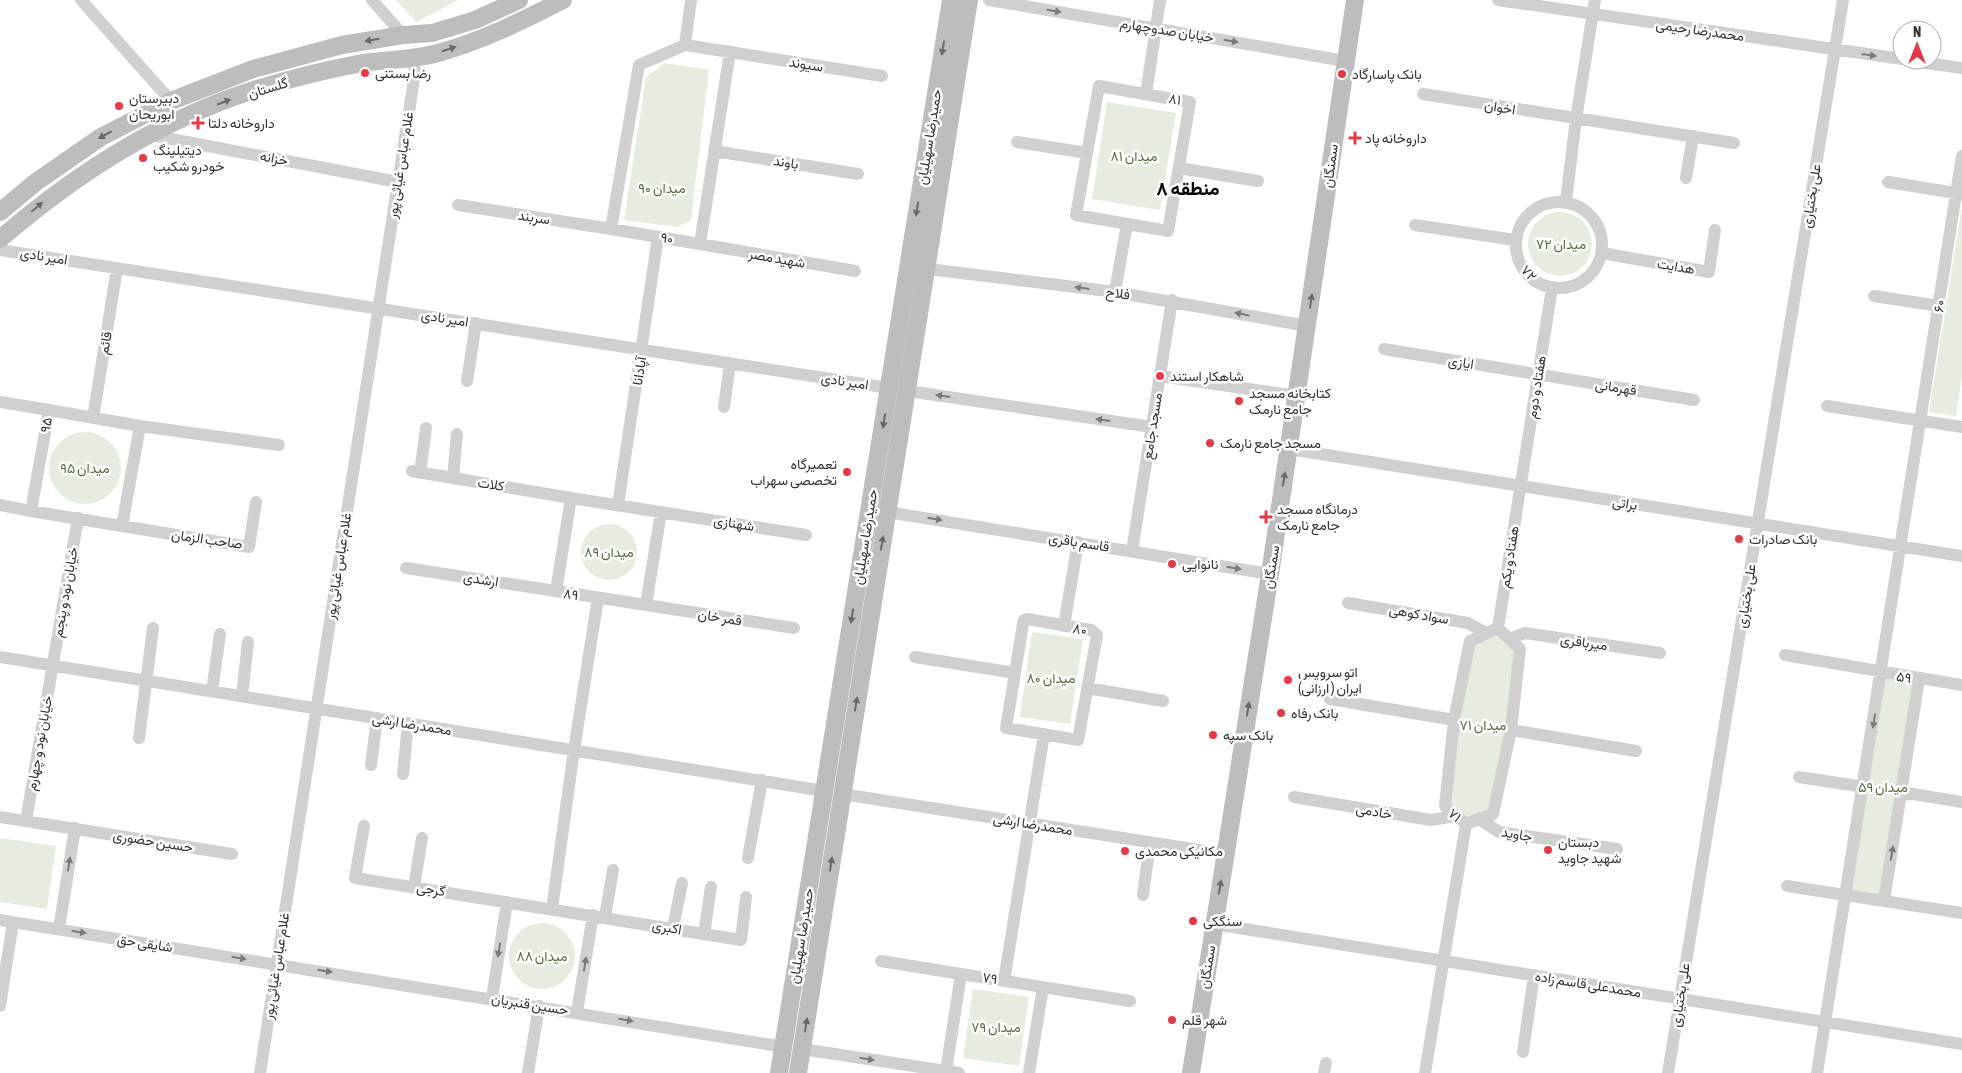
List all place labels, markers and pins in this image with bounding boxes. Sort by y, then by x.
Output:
place label: رضا بستنی [375,65,431,82]
place label: بانک پاسارگاد [1352,66,1422,84]
marker: رضا بستنی [359,67,371,79]
marker: بانک پاسارگاد [1336,68,1348,80]
place label: دبیرستان ابوریحان [129,90,180,123]
marker: دبیرستان ابوریحان [113,100,125,112]
place label: داروخانه دلتا [208,115,275,132]
marker: داروخانه دلتا [192,117,204,129]
place label: داروخانه پاد [1365,130,1427,148]
marker: داروخانه پاد [1349,132,1361,144]
place label: دیتیلینگ خودرو شکیب [153,142,224,175]
marker: دیتیلینگ خودرو شکیب [137,152,149,164]
place label: شاهکار استند [1170,368,1244,385]
marker: شاهکار استند [1154,370,1166,382]
place label: کتابخانه مسجد جامع نارمک [1249,385,1331,420]
marker: کتابخانه مسجد جامع نارمک [1233,395,1245,407]
place label: مسجد جامع نارمک [1220,435,1321,454]
marker: مسجد جامع نارمک [1204,437,1216,449]
place label: تعمیرگاه تخصصی سهراب [750,456,837,489]
marker: تعمیرگاه تخصصی سهراب [841,466,853,478]
place label: درمانگاه مسجد جامع نارمک [1277,501,1358,536]
marker: درمانگاه مسجد جامع نارمک [1259,510,1273,524]
place label: بانک صادرات [1749,531,1817,548]
marker: بانک صادرات [1733,533,1745,545]
place label: نانوایی [1182,556,1218,573]
marker: نانوایی [1166,558,1178,570]
place label: اتو سرویس ایران ( ارزانی) [1298,664,1362,697]
marker: اتو سرویس ایران ( ارزانی) [1282,674,1294,686]
place label: بانک رفاه [1291,705,1338,722]
marker: بانک رفاه [1275,707,1287,719]
place label: بانک سپه [1223,727,1273,745]
marker: بانک سپه [1207,729,1219,741]
place label: دبستان شهید جاوید [1558,834,1622,867]
place label: مکانیکی محمدی [1135,843,1223,860]
marker: دبستان شهید جاوید [1542,844,1554,856]
marker: مکانیکی محمدی [1119,845,1131,857]
place label: سنگکی [1203,913,1242,930]
marker: سنگکی [1187,915,1199,927]
place label: شهر قلم [1182,1012,1227,1029]
marker: شهر قلم [1166,1014,1178,1026]

